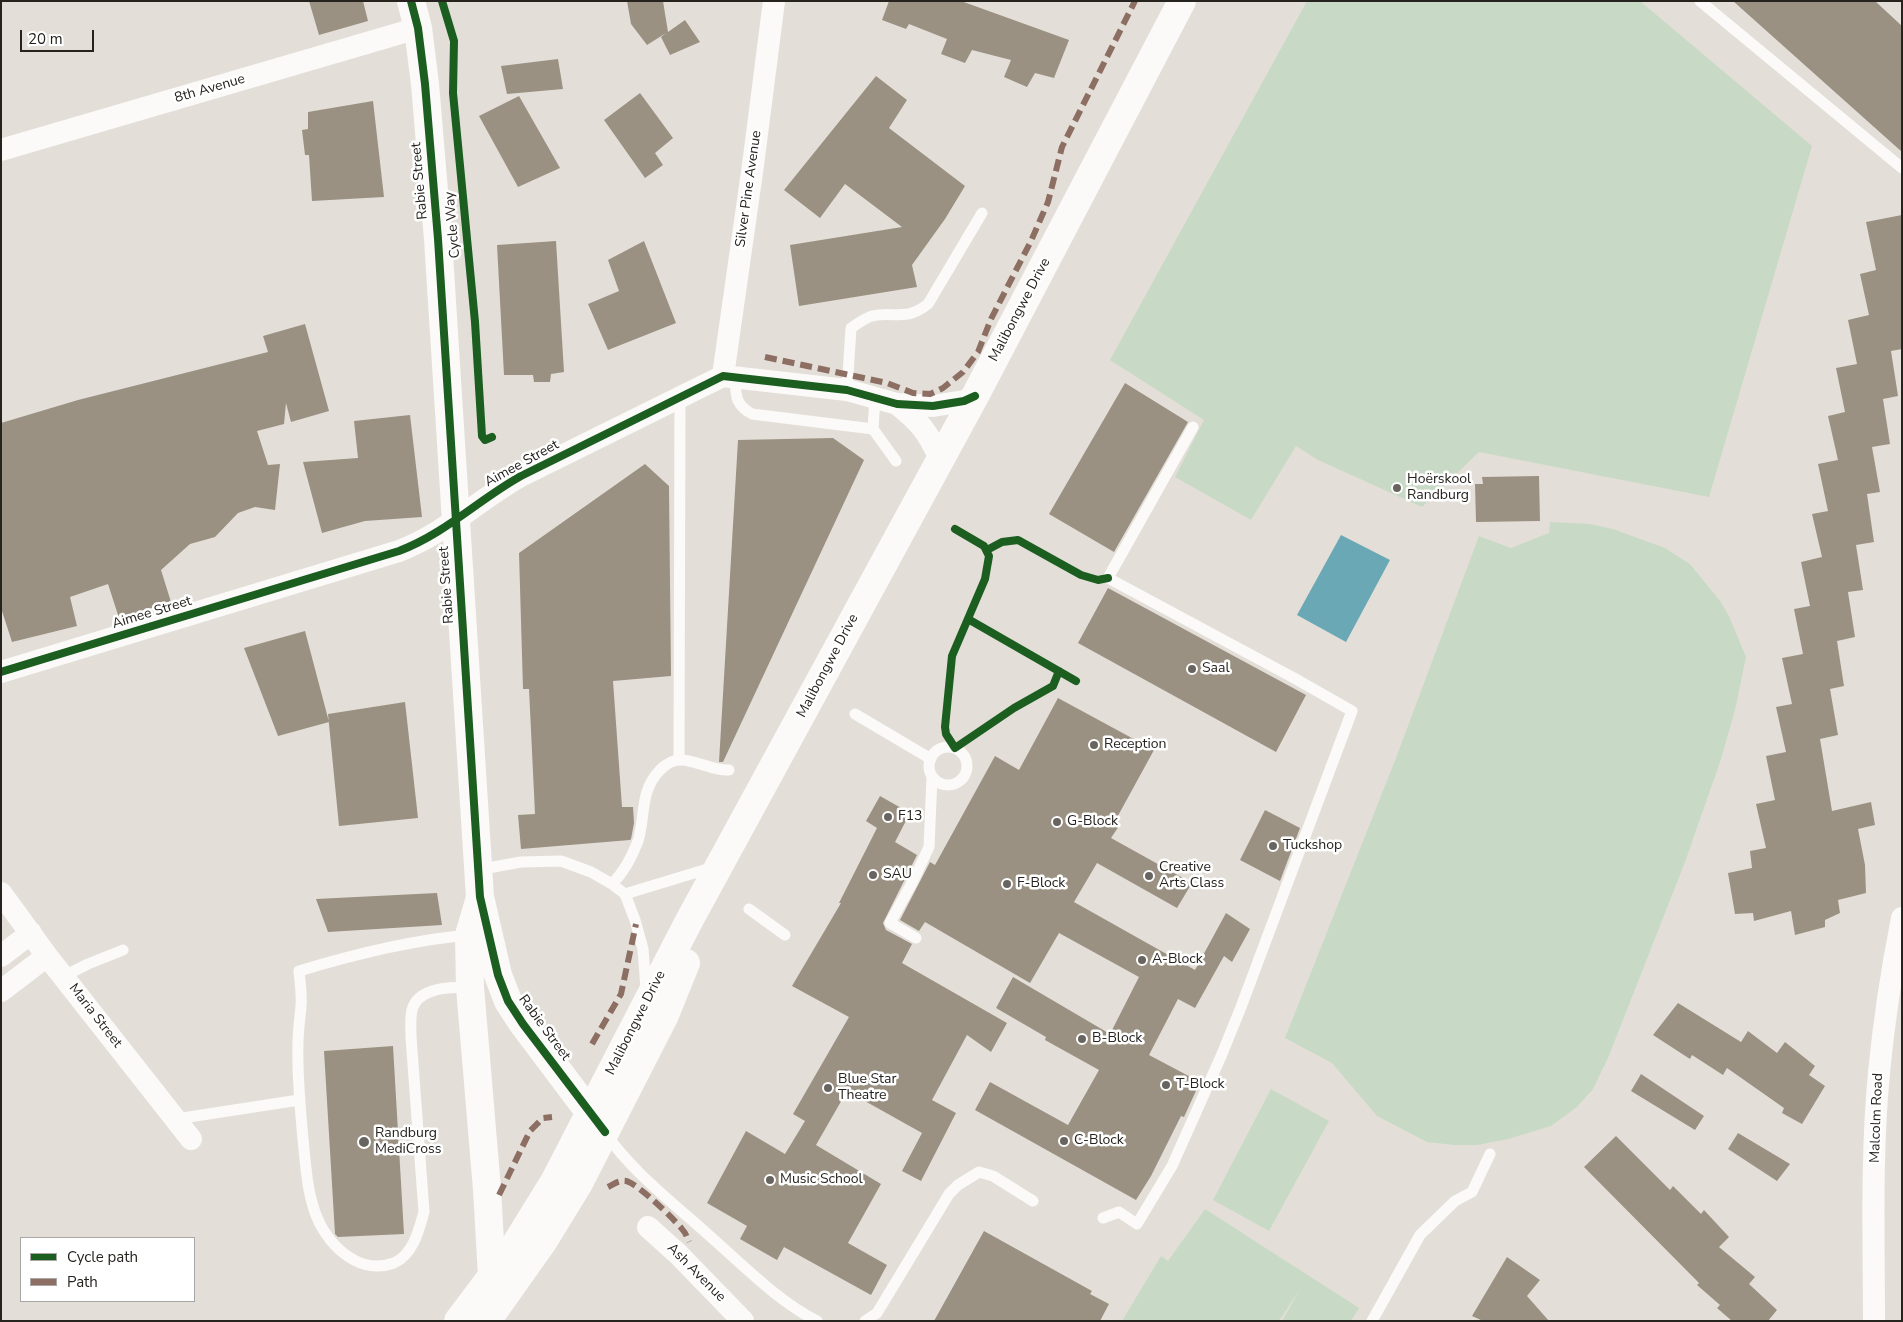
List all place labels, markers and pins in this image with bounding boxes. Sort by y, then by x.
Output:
place label: Hoërskool Randburg [1407,472,1471,504]
marker: Hoërskool Randburg [1391,482,1403,494]
place label: Saal [1202,661,1230,677]
marker: Saal [1186,663,1198,675]
place label: Reception [1104,737,1166,753]
marker: Reception [1088,739,1100,751]
place label: F13 [898,809,922,825]
marker: F13 [882,811,894,823]
place label: G-Block [1067,814,1118,830]
marker: G-Block [1051,816,1063,828]
place label: Tuckshop [1283,838,1342,854]
marker: Tuckshop [1267,840,1279,852]
place label: Creative Arts Class [1159,860,1224,892]
place label: SAU [883,867,912,883]
marker: SAU [867,869,879,881]
marker: Creative Arts Class [1143,870,1155,882]
place label: F-Block [1017,876,1065,892]
marker: F-Block [1001,878,1013,890]
place label: A-Block [1152,952,1203,968]
marker: A-Block [1136,954,1148,966]
place label: B-Block [1092,1031,1142,1047]
marker: B-Block [1076,1033,1088,1045]
place label: Blue Star Theatre [838,1072,896,1104]
place label: T-Block [1176,1077,1225,1093]
marker: T-Block [1160,1079,1172,1091]
marker: Blue Star Theatre [822,1082,834,1094]
place label: Randburg MediCross [375,1126,441,1158]
place label: C-Block [1074,1133,1124,1149]
marker: Randburg MediCross [357,1135,371,1149]
marker: C-Block [1058,1135,1070,1147]
place label: Music School [780,1172,863,1188]
marker: Music School [764,1174,776,1186]

